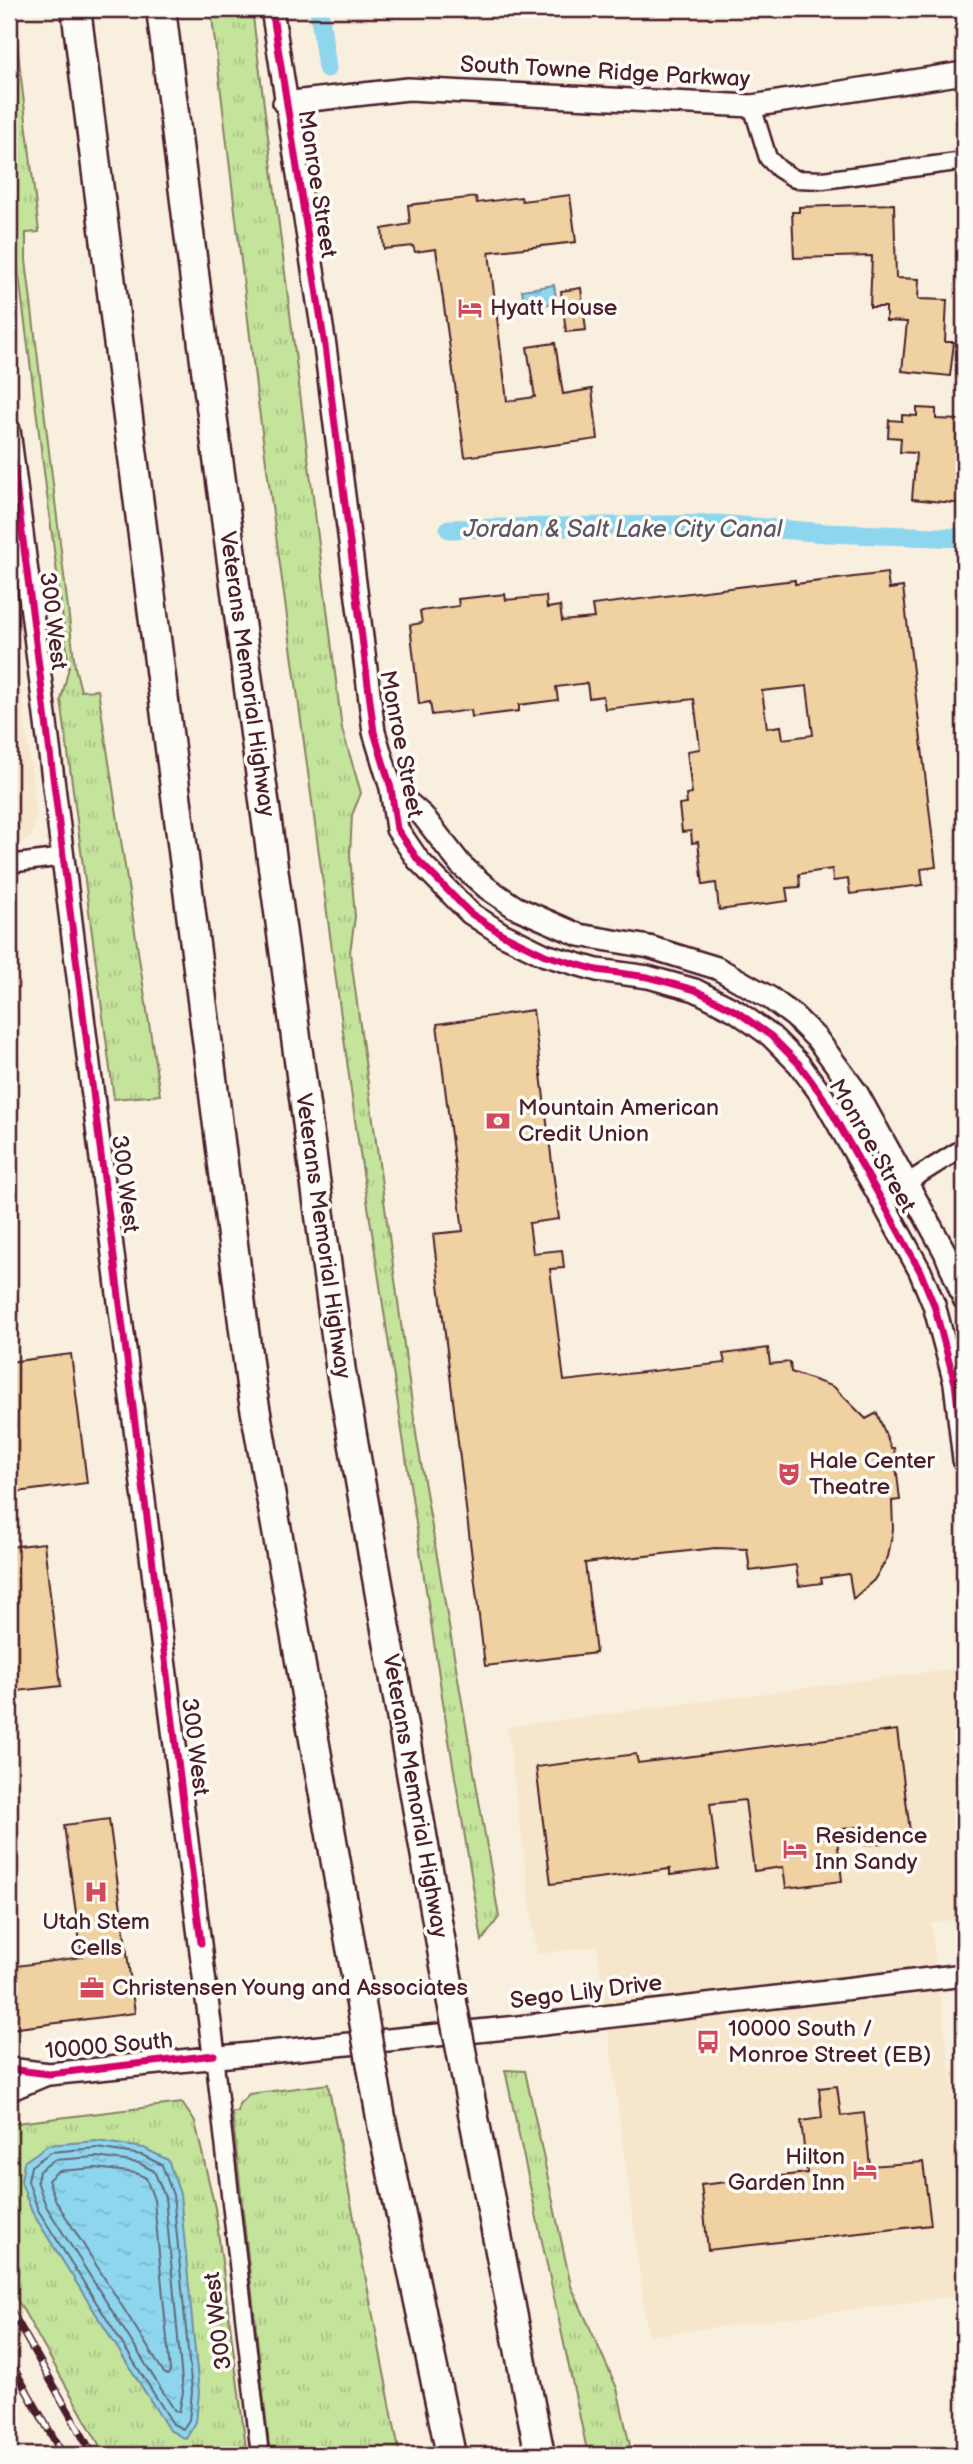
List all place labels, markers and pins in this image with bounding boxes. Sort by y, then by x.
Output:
hotel icon: Hyatt House [456,294,484,322]
place label: Hyatt House [490,294,617,322]
place label: Mountain American Credit Union [518,1094,719,1148]
bank icon: Mountain American Credit Union [484,1107,512,1135]
place label: Hale Center Theatre [809,1447,936,1501]
theatre icon: Hale Center Theatre [775,1460,803,1488]
place label: Residence Inn Sandy [815,1822,927,1876]
hotel icon: Residence Inn Sandy [781,1835,809,1863]
hospital icon: Utah Stem Cells [82,1878,110,1906]
place label: Utah Stem Cells [42,1908,150,1962]
office icon: Christensen Young and Associates [78,1974,106,2002]
place label: Christensen Young and Associates [112,1974,468,2002]
place label: 10000 South / Monroe Street (EB) [728,2015,931,2069]
bus stop icon: 10000 South / Monroe Street (EB) [694,2028,722,2056]
place label: Hilton Garden Inn [728,2143,845,2197]
hotel icon: Hilton Garden Inn [851,2156,879,2184]

